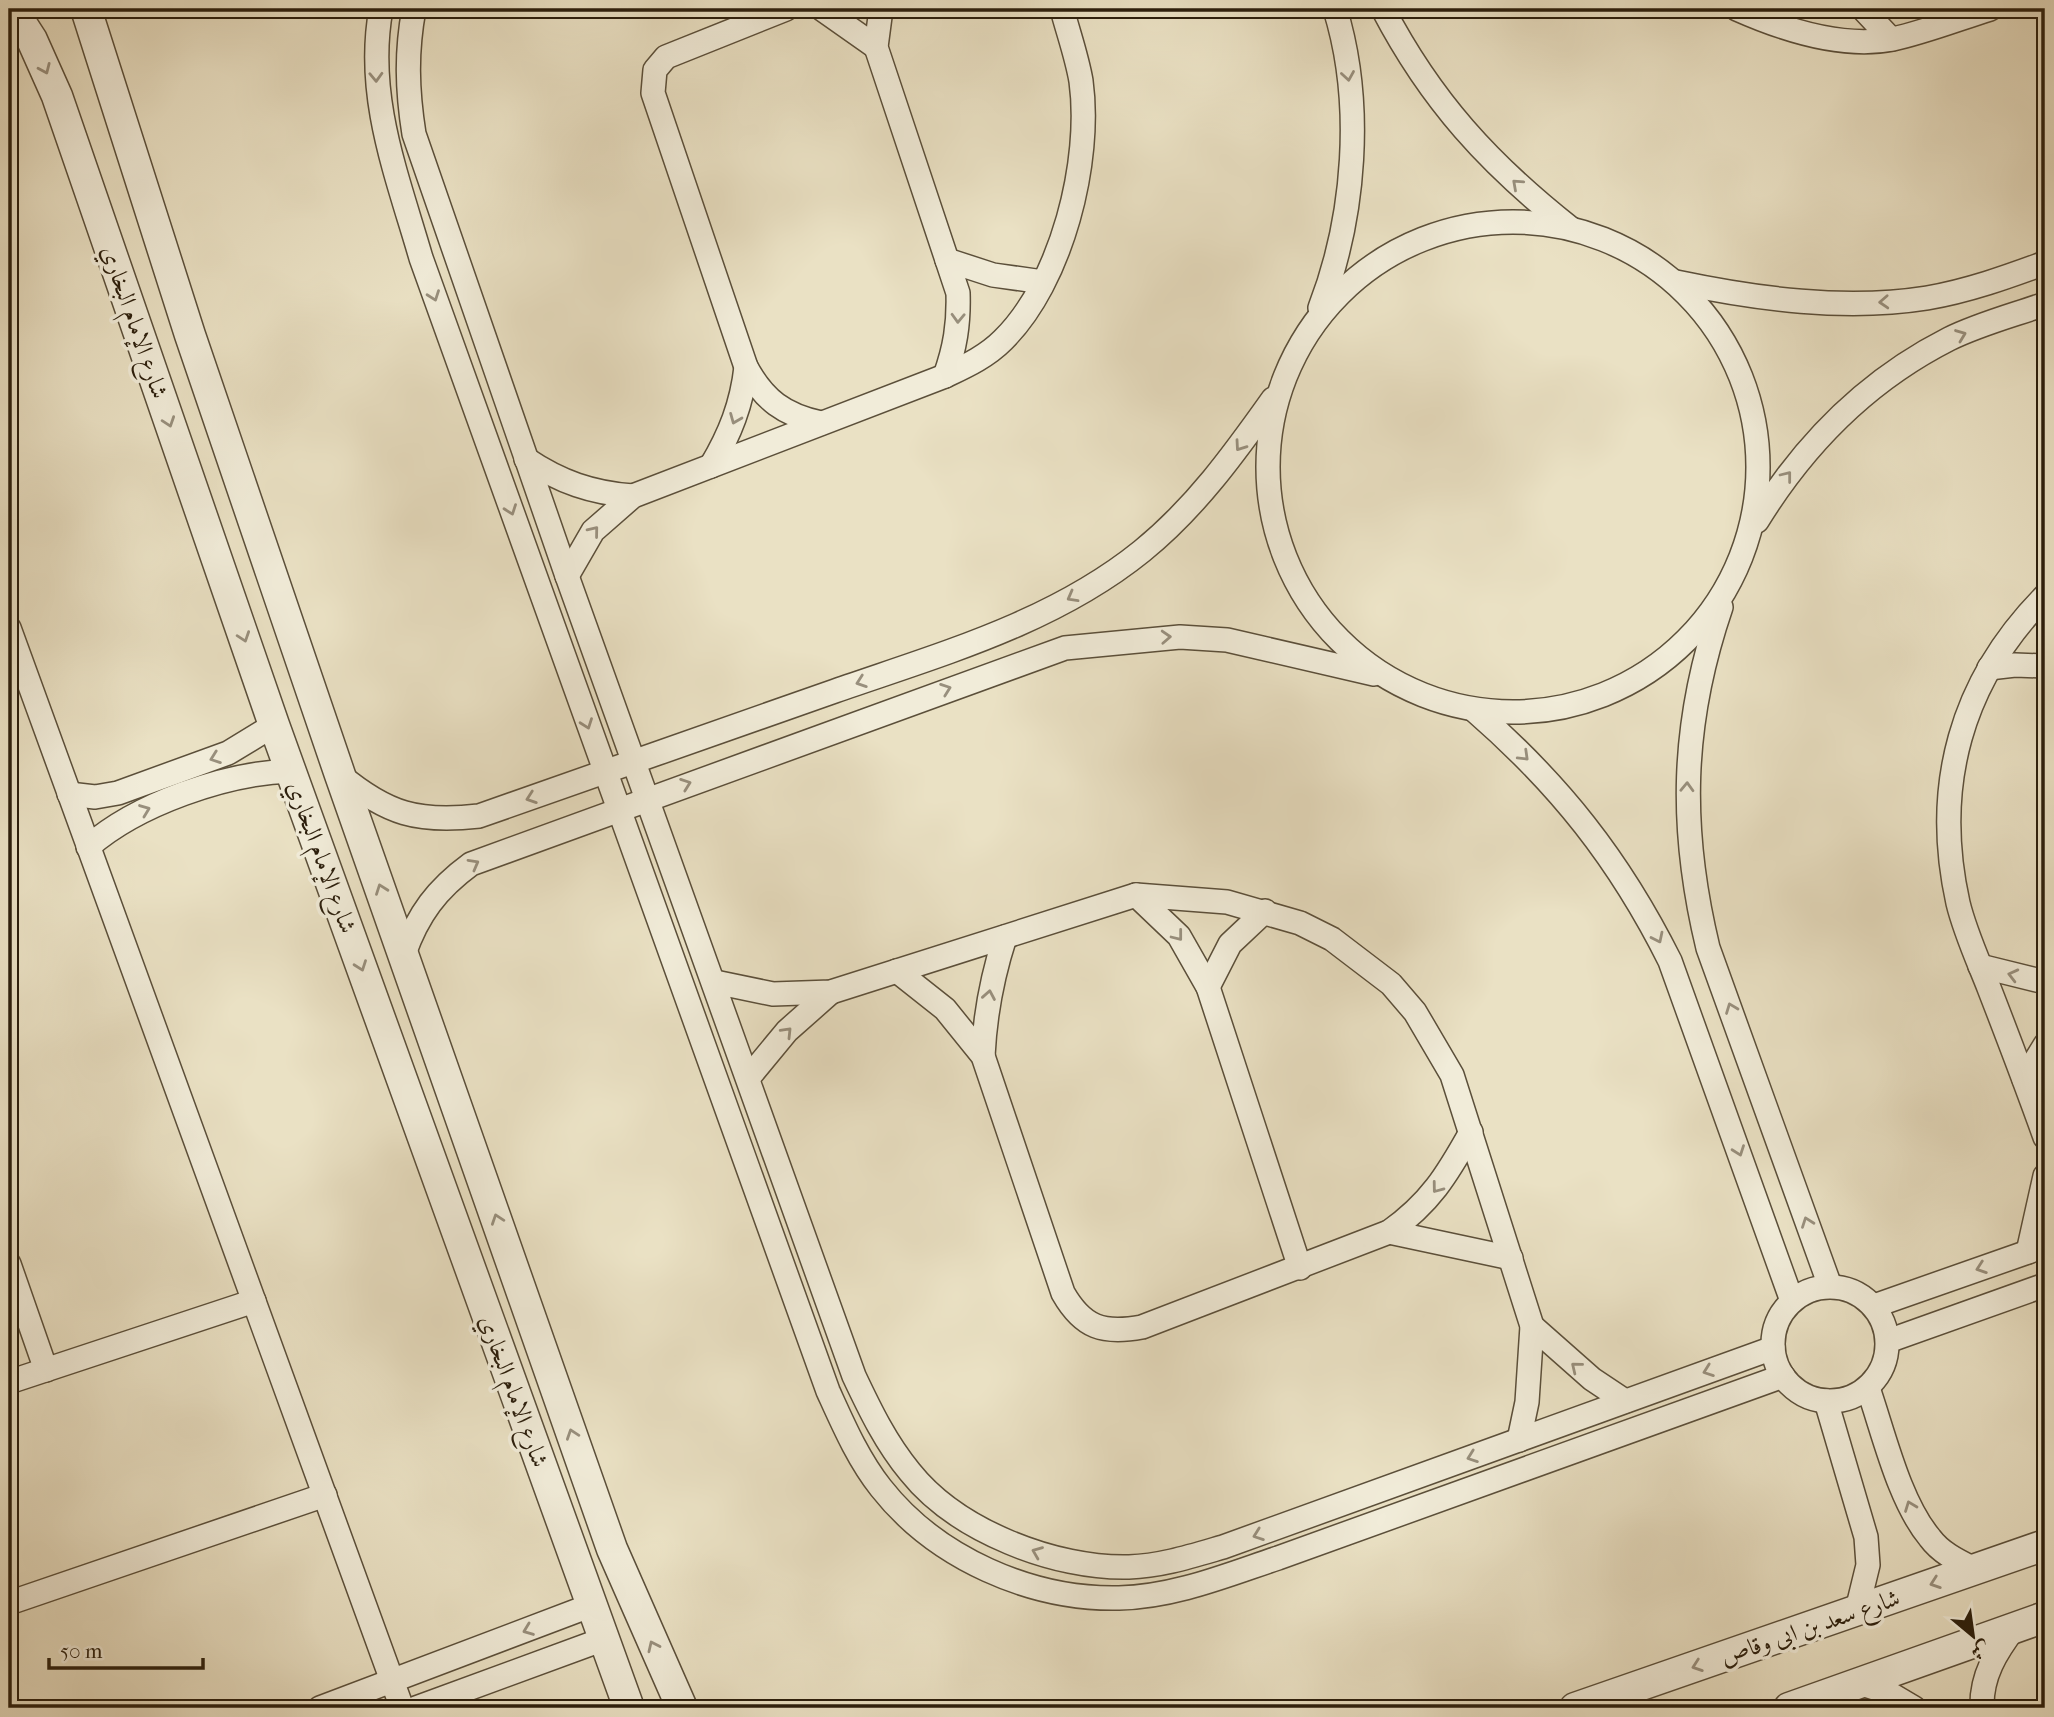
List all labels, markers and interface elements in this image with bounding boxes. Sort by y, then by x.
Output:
one-way arrow [37,62,51,74]
one-way arrow [1340,70,1355,82]
one-way arrow [368,71,383,82]
one-way arrow [1512,180,1525,193]
street label: شارع الإمام البخاري [89,242,174,404]
one-way arrow [426,289,440,301]
one-way arrow [1879,294,1890,309]
one-way arrow [950,313,966,324]
one-way arrow [1955,329,1967,343]
one-way arrow [729,412,743,424]
one-way arrow [161,415,175,427]
one-way arrow [1235,439,1248,452]
one-way arrow [1778,471,1791,483]
one-way arrow [503,503,517,515]
one-way arrow [586,527,599,539]
one-way arrow [1067,589,1080,603]
one-way arrow [236,630,250,642]
one-way arrow [1161,630,1172,645]
one-way arrow [856,674,868,688]
one-way arrow [939,683,951,697]
one-way arrow [579,718,593,730]
one-way arrow [1516,747,1529,760]
one-way arrow [209,750,221,764]
street label: شارع الإمام البخاري [275,777,362,939]
one-way arrow [680,778,692,792]
one-way arrow [1679,781,1694,792]
one-way arrow [526,790,538,804]
one-way arrow [138,804,150,818]
one-way arrow [466,859,479,873]
one-way arrow [375,883,389,895]
one-way arrow [1170,929,1183,941]
one-way arrow [1650,931,1664,943]
one-way arrow [353,960,367,972]
one-way arrow [2007,969,2019,983]
one-way arrow [980,989,995,1001]
one-way arrow [1725,1002,1739,1014]
one-way arrow [779,1027,792,1040]
one-way arrow [1731,1144,1745,1157]
one-way arrow [1433,1180,1446,1193]
one-way arrow [491,1213,505,1226]
one-way arrow [1801,1216,1815,1228]
one-way arrow [1975,1260,1987,1274]
street label: شارع الإمام البخاري [467,1311,554,1473]
one-way arrow [1571,1362,1584,1375]
one-way arrow [1703,1363,1715,1377]
one-way arrow [566,1428,580,1440]
one-way arrow [1466,1449,1478,1463]
one-way arrow [1905,1500,1919,1512]
one-way arrow [1252,1526,1264,1540]
one-way arrow [1031,1547,1043,1561]
one-way arrow [1929,1575,1941,1589]
street label: شارع سعد بن ابى وقاص [1717,1583,1905,1677]
north arrow [1938,1602,2008,1672]
one-way arrow [522,1621,534,1635]
scale bar [49,1626,203,1670]
text: ش [1967,1636,1994,1664]
text: 50 m [60,1639,103,1663]
one-way arrow [647,1641,661,1653]
one-way arrow [1691,1658,1703,1672]

